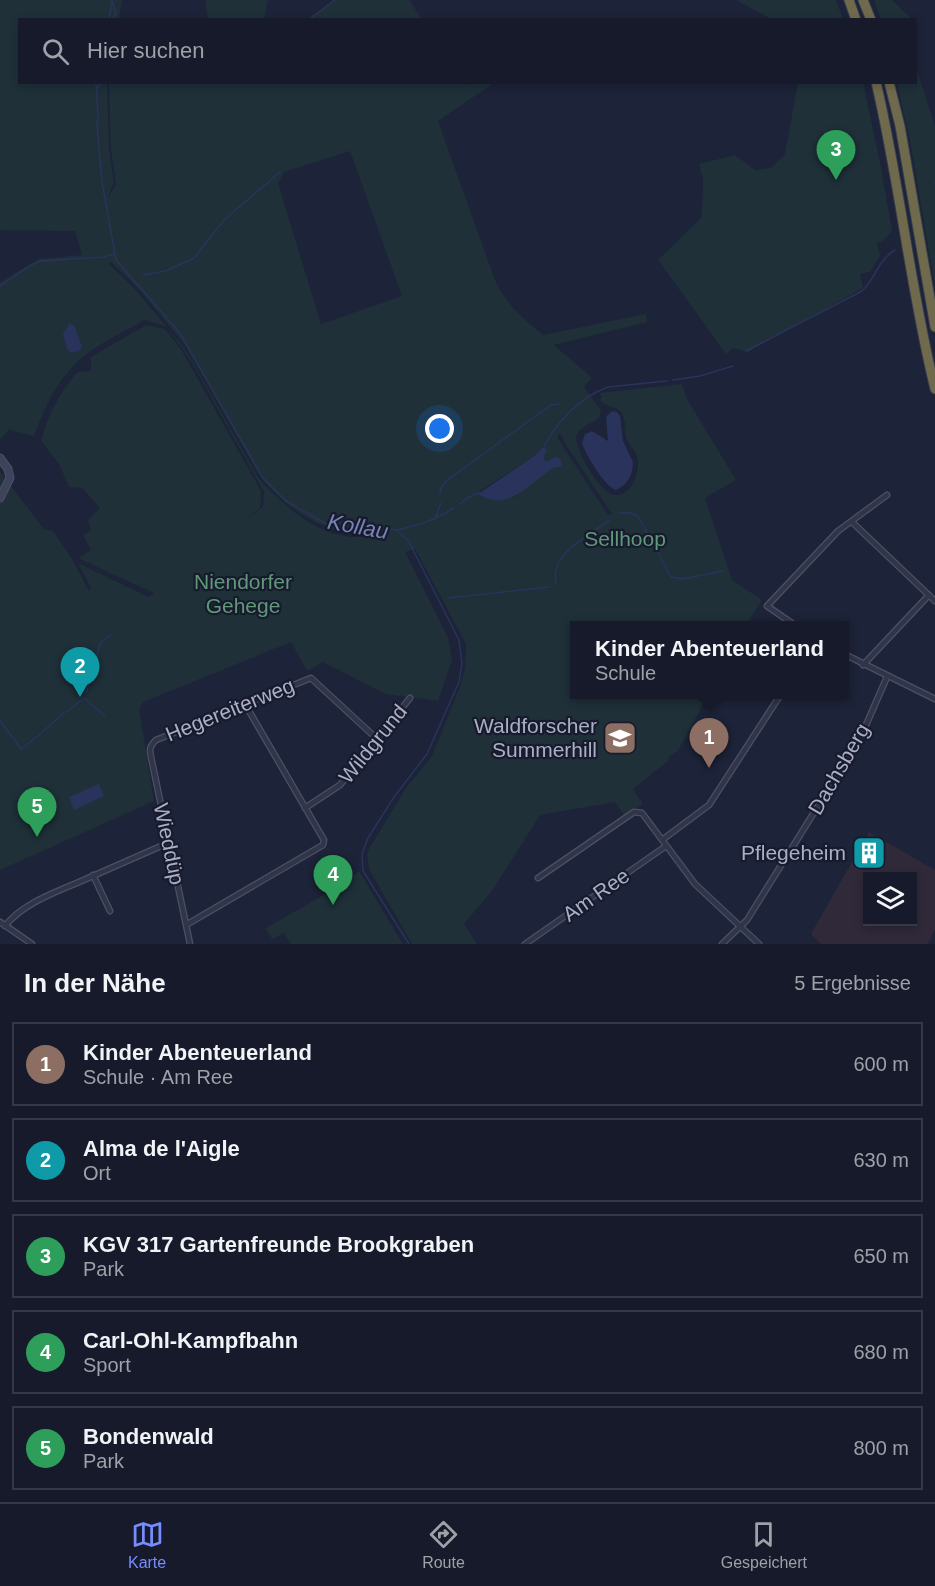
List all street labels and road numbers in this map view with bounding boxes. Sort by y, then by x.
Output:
street label: Hegereiterweg [162,673,297,746]
street label: Wildgrund [334,700,411,788]
street label: Dachsberg [803,719,874,818]
street label: Wieddüp [150,801,189,887]
street label: Am Ree [558,863,633,926]

